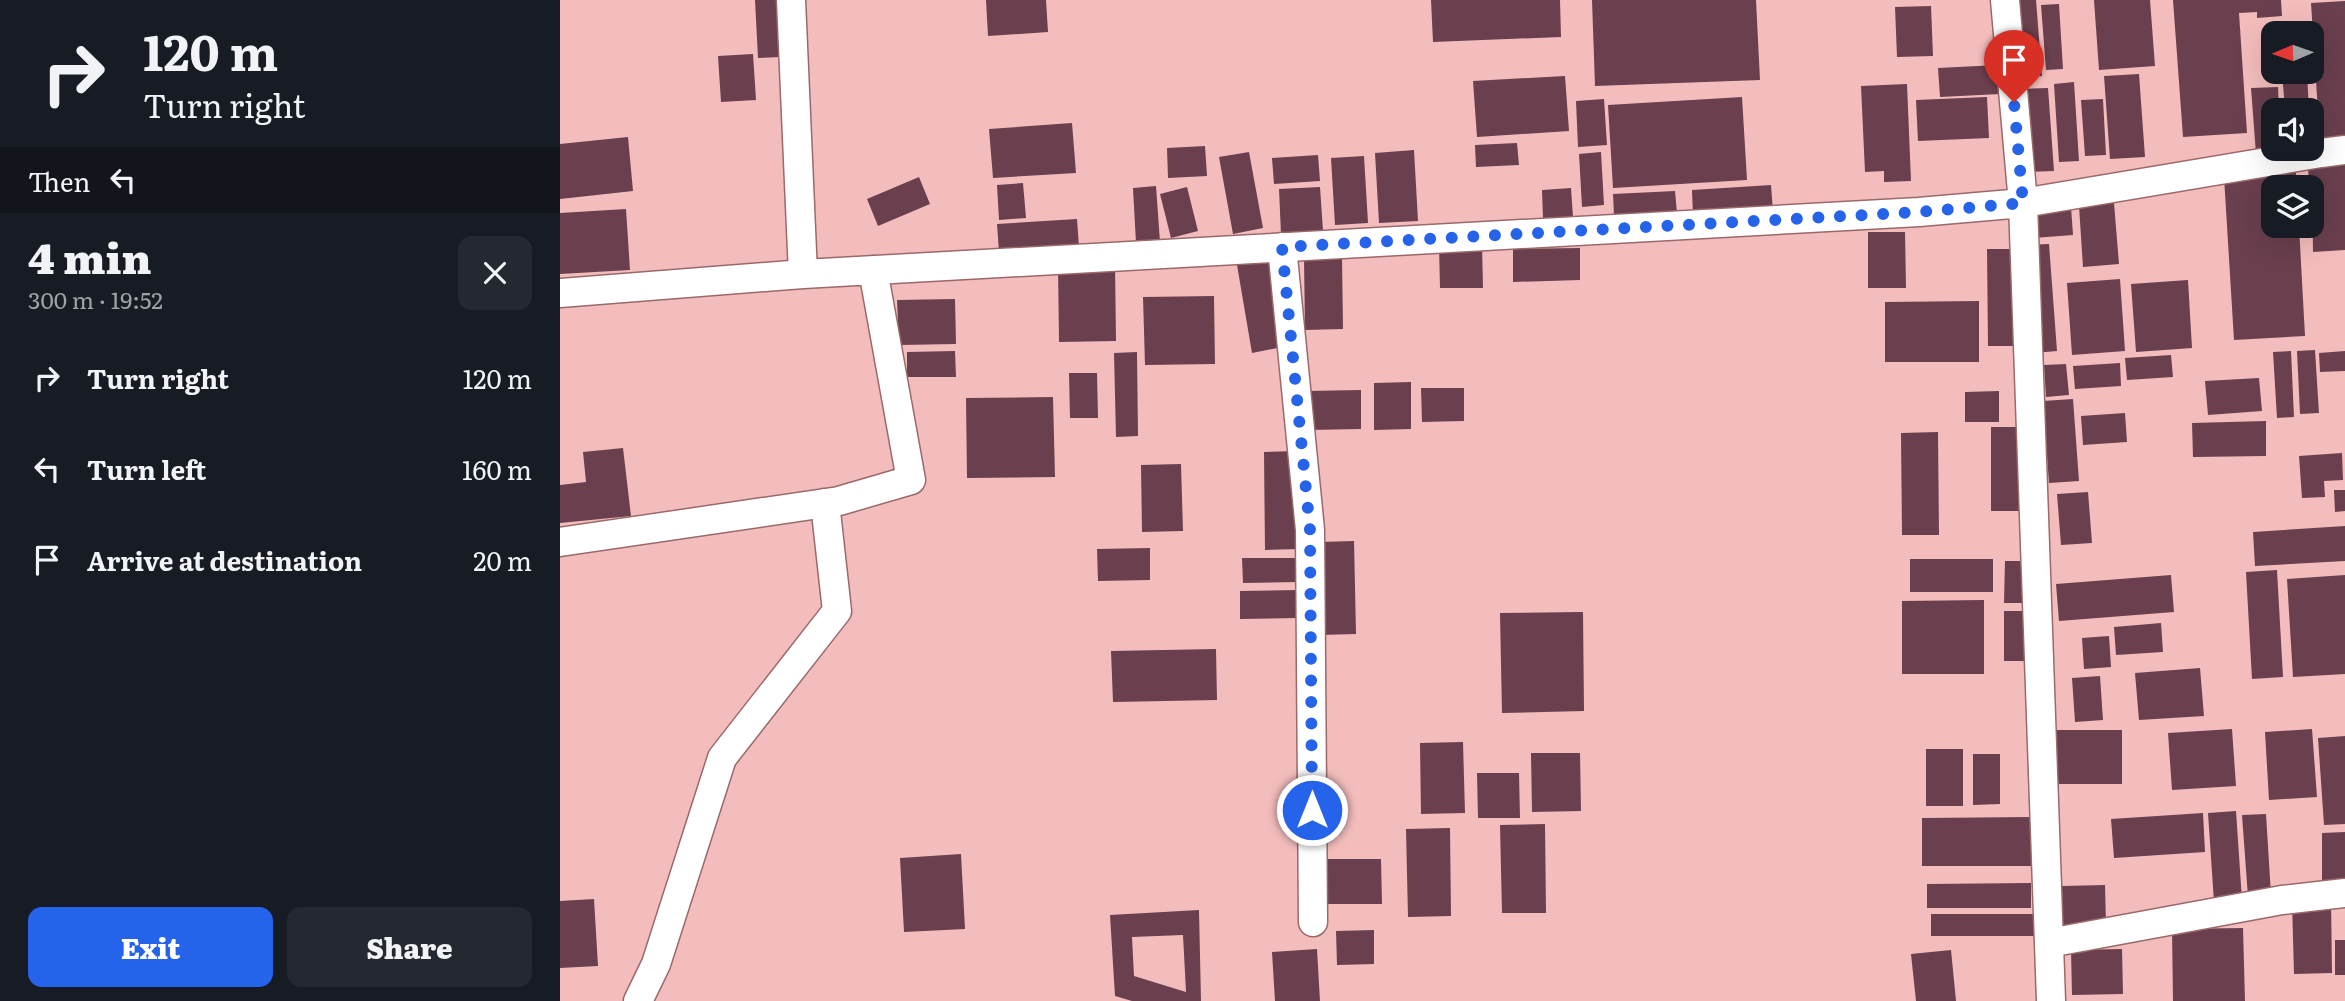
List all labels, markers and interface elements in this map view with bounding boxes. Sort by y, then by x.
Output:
text: 120 m [143,13,278,86]
north arrow [2261,21,2324,84]
map controls [2261,21,2324,238]
icon: right [28,28,119,119]
pin [1984,30,2044,102]
icon: arrive [1995,41,2033,79]
text: Turn right [143,80,305,128]
button: sound [2261,98,2324,161]
text: Then [28,161,90,200]
icon: left [104,161,142,199]
button: layers [2261,175,2324,238]
text: 4 min [28,225,152,287]
button: close [458,236,532,310]
text: 300 m · 19:52 [28,282,163,316]
text: Turn right [87,358,229,397]
text: 120 m [463,358,532,397]
icon: right [28,359,66,397]
text: Turn left [87,449,206,488]
text: 160 m [462,449,532,488]
icon: left [28,450,66,488]
text: Arrive at destination [87,540,362,579]
text: 20 m [473,540,532,579]
icon: arrive [28,541,66,579]
position arrow [1275,773,1349,847]
button: Exit [28,907,273,987]
button: Share [287,907,532,987]

